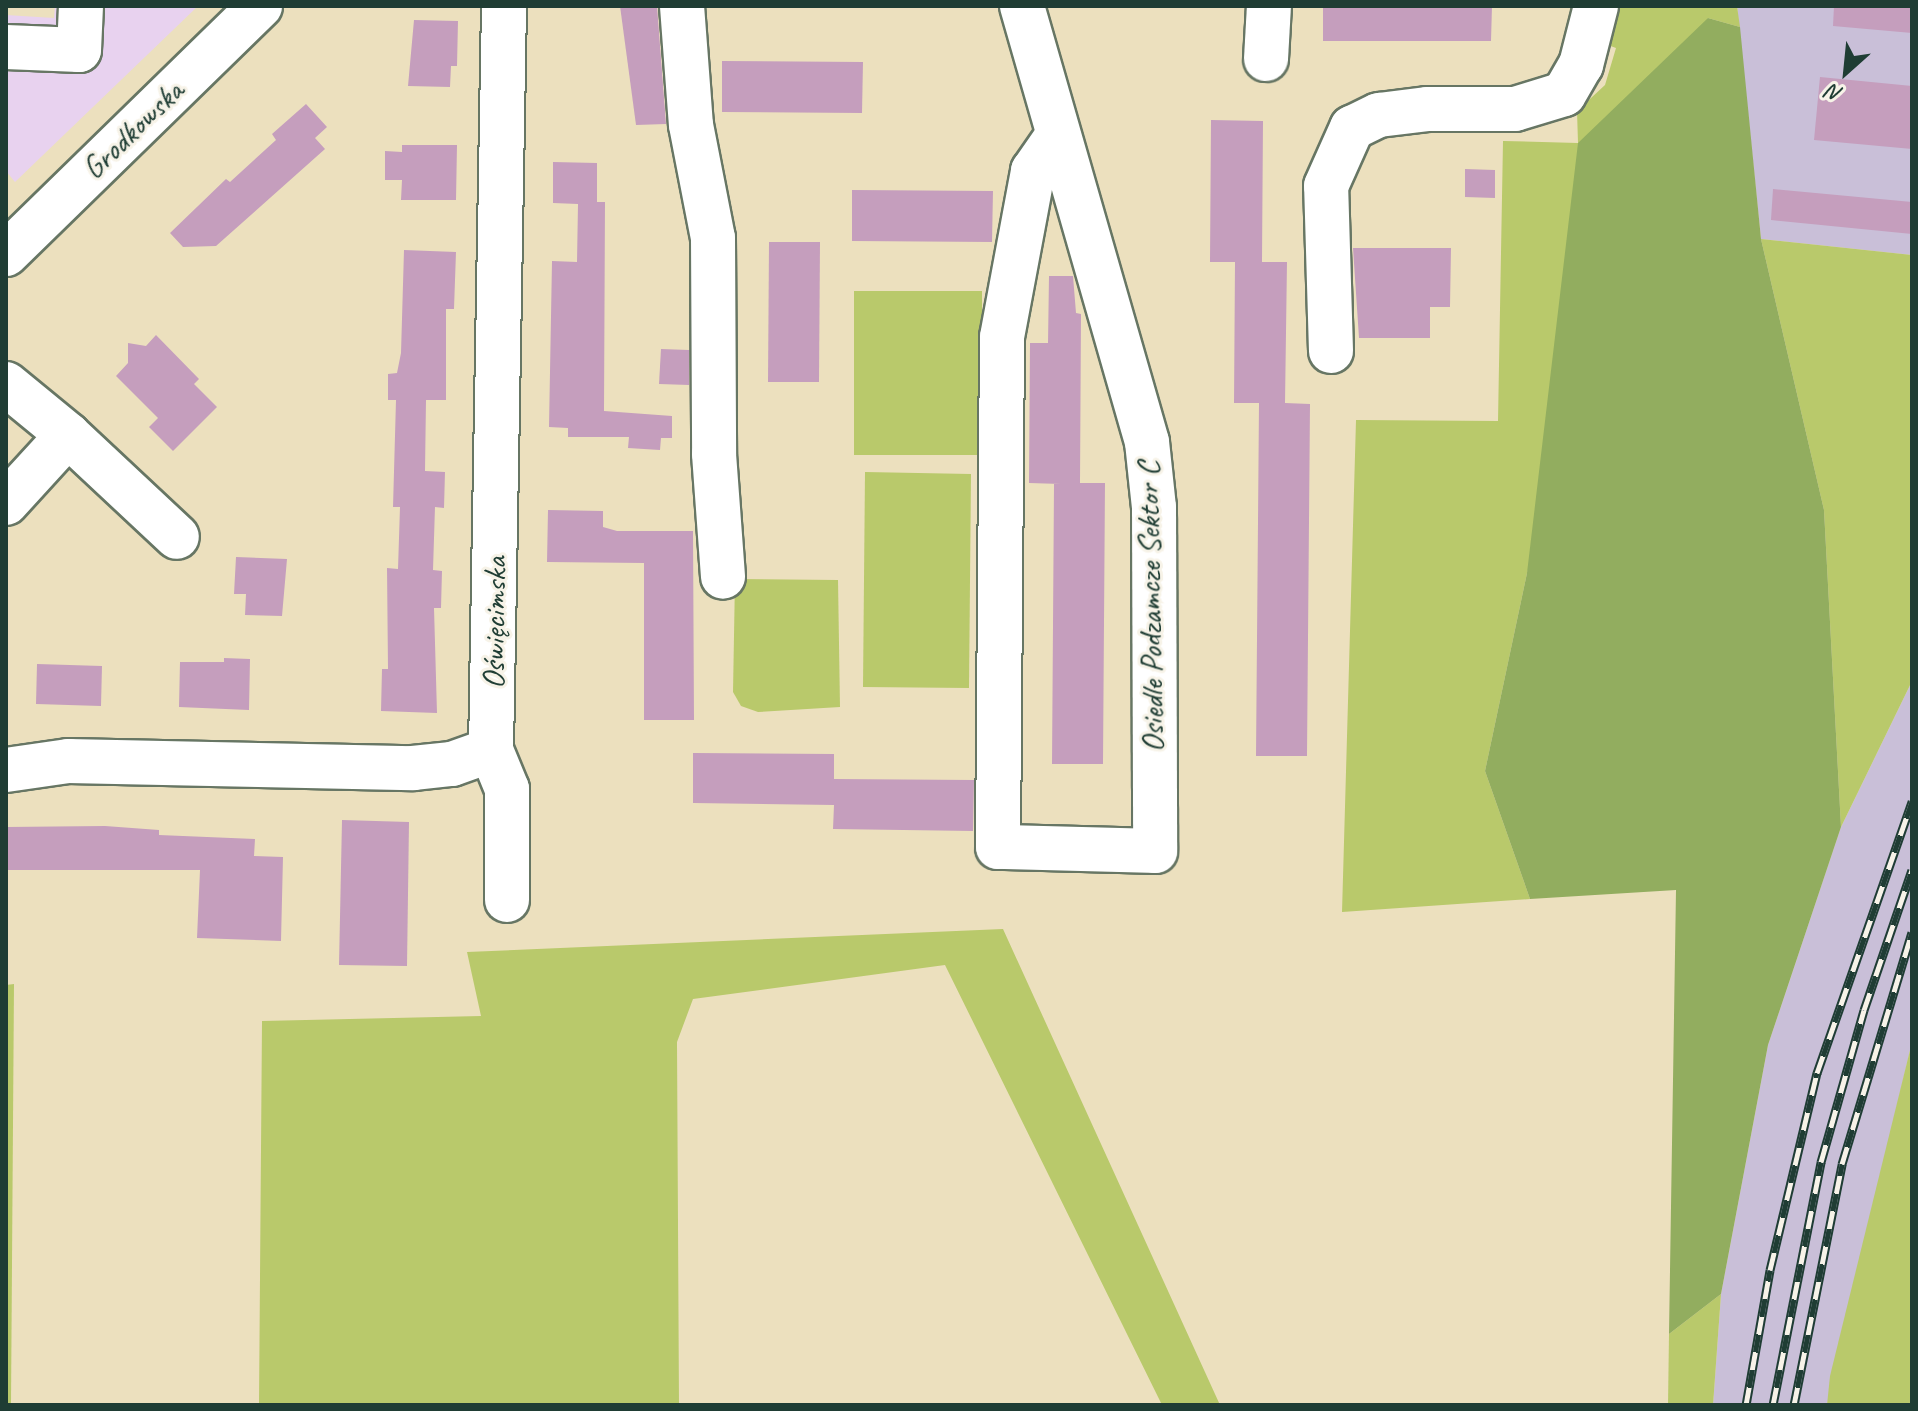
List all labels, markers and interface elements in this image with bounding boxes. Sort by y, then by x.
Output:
north arrow [1806,32,1886,112]
street label: Grodkowska [74,72,192,188]
text: N [1823,78,1848,109]
street label: Osiedle Podzamcze Sektor C [1129,461,1173,753]
street label: Oświęcimska [475,556,515,690]

